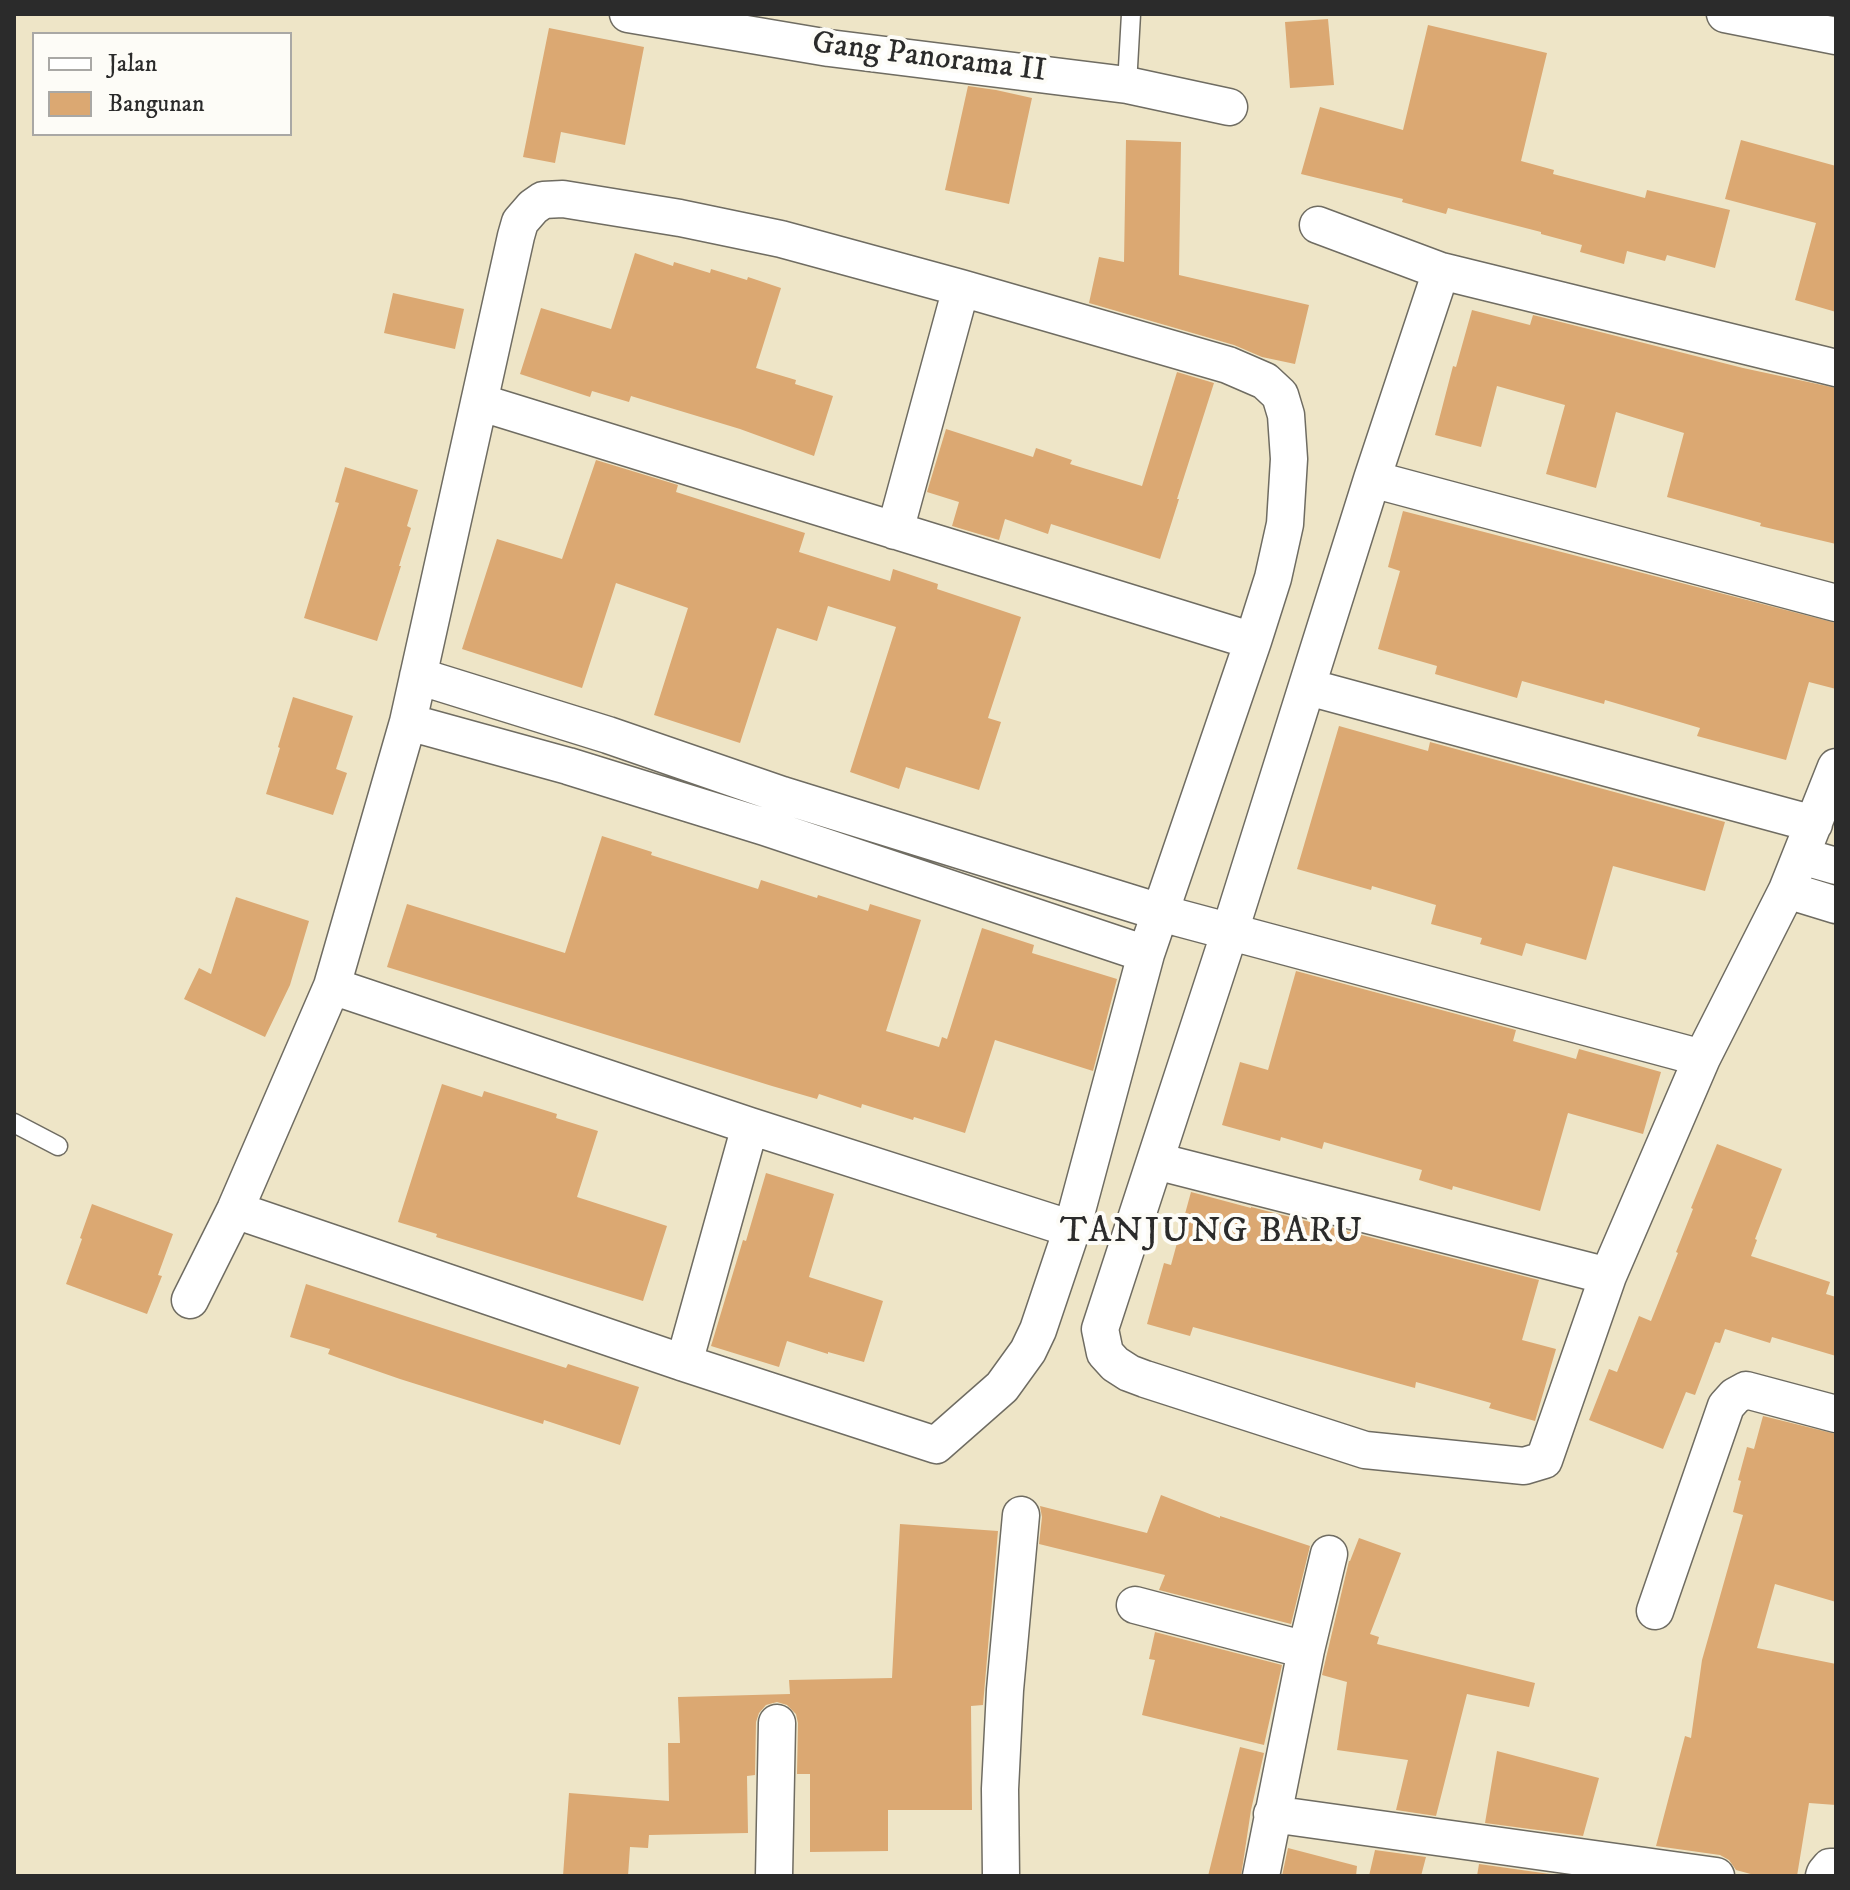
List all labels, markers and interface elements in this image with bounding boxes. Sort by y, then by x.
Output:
street label: Gang Panorama II [810,26,1048,92]
legend [32,32,292,136]
text: Jalan [108,49,157,79]
text: Bangunan [108,89,204,119]
district label: TANJUNG BARU [1060,1212,1364,1256]

